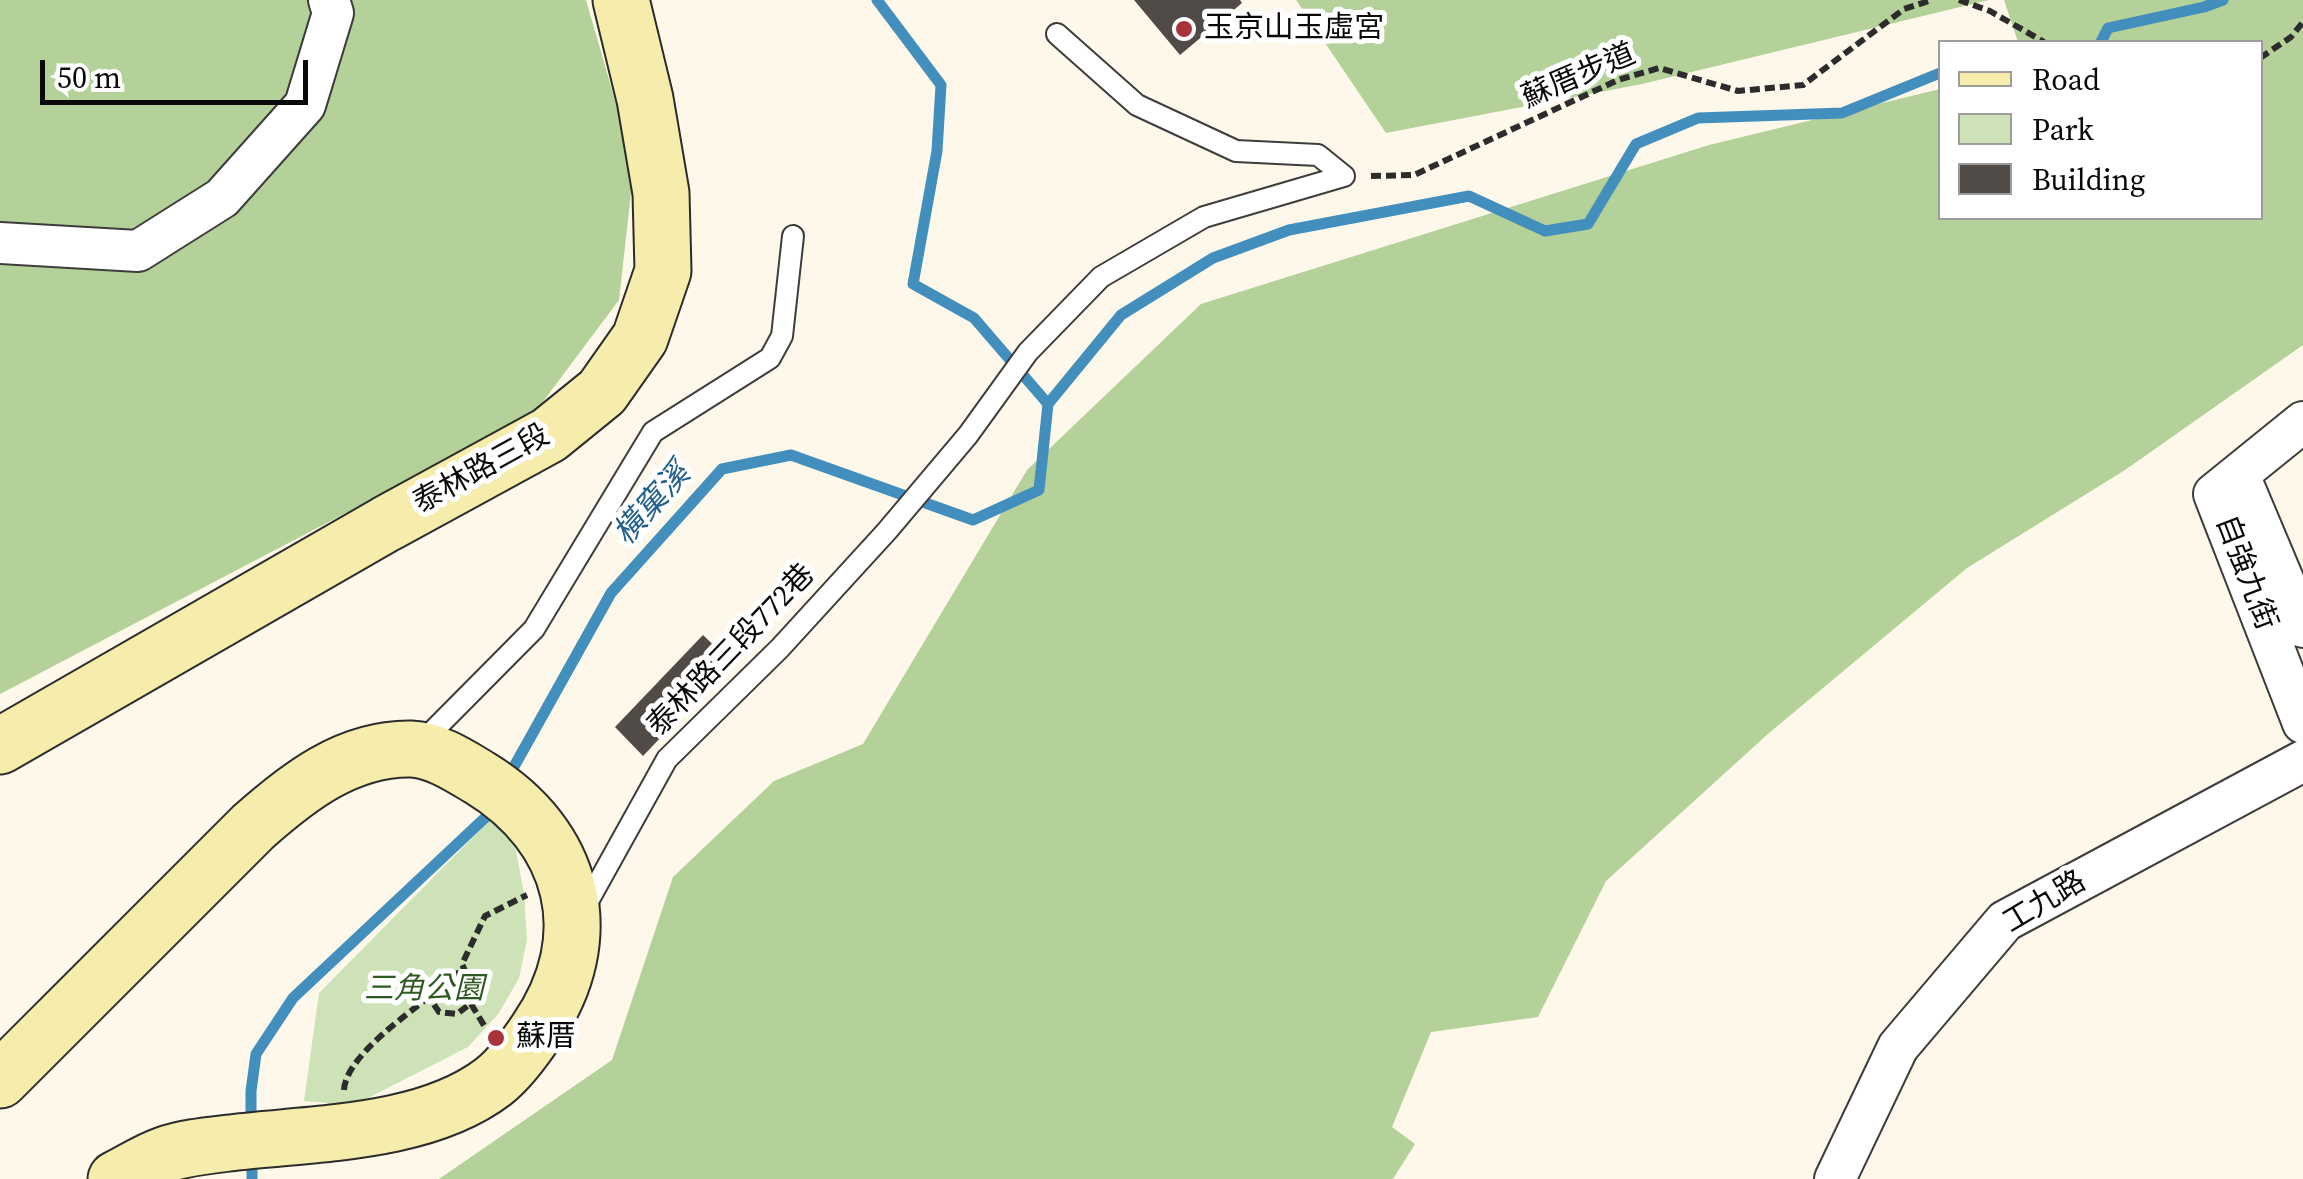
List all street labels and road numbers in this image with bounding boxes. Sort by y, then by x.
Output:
street label: 蘇厝步道 [1517,37,1641,117]
street label: 泰林路三段 [408,418,556,522]
street label: 自強九街 [2207,511,2283,635]
street label: 泰林路三段772巷 [641,558,823,744]
street label: 工九路 [1997,864,2093,942]

